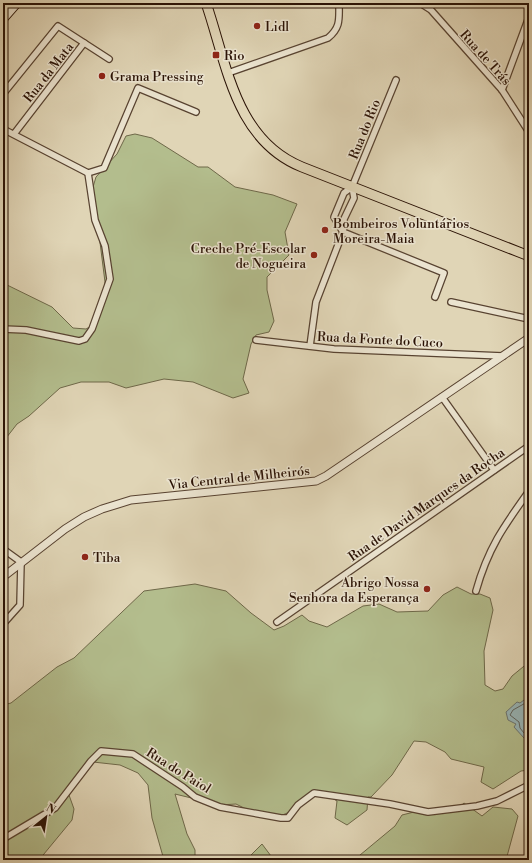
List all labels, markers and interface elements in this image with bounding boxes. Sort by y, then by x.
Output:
place label: Lidl [265,19,289,35]
marker: Lidl [252,21,262,31]
street label: Rua de Trás [456,27,514,89]
street label: Rua da Mata [20,39,77,106]
place label: Rio [224,48,245,64]
marker: Rio [211,50,221,60]
place label: Grama Pressing [110,69,204,85]
marker: Grama Pressing [97,71,107,81]
street label: Rua do Rio [346,97,384,162]
place label: Bombeiros Voluntários Moreira-Maia [332,216,470,247]
marker: Bombeiros Voluntários Moreira-Maia [320,225,330,235]
place label: Creche Pré-Escolar de Nogueira [191,241,306,272]
marker: Creche Pré-Escolar de Nogueira [309,250,319,260]
street label: Rua da Fonte do Cuco [316,329,443,351]
street label: Rua de David Marques da Rocha [345,444,508,565]
street label: Via Central de Milheirós [167,463,311,493]
place label: Tiba [93,550,121,566]
marker: Tiba [80,552,90,562]
place label: Abrigo Nossa Senhora da Esperança [289,575,419,606]
marker: Abrigo Nossa Senhora da Esperança [422,584,432,594]
street label: Rua do Paiol [143,745,214,797]
north arrow [26,797,66,837]
text: N [43,801,58,818]

